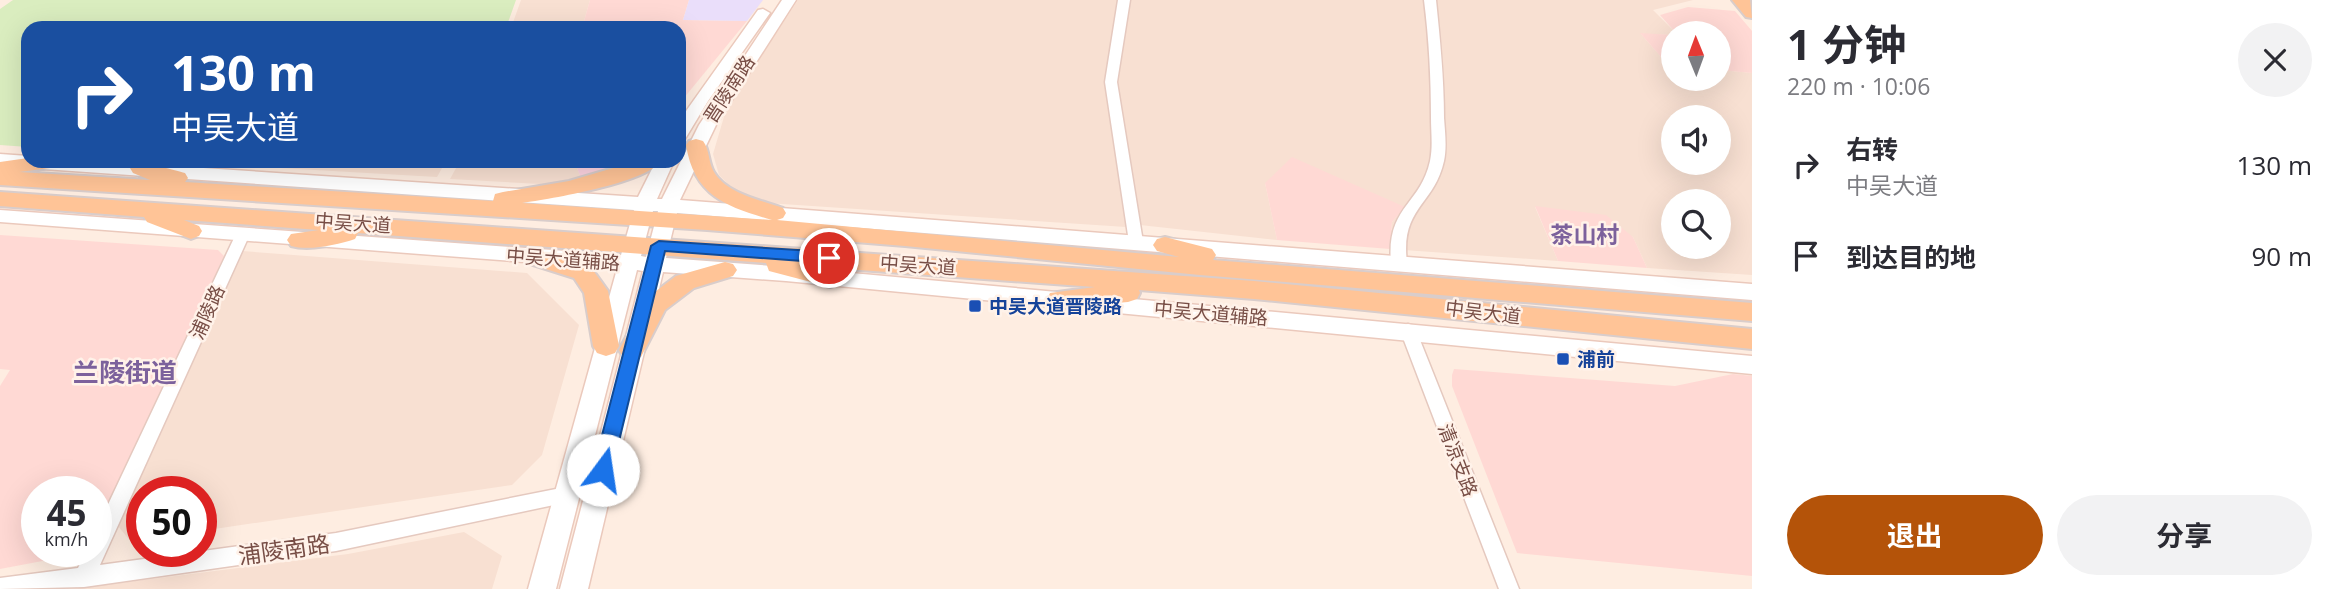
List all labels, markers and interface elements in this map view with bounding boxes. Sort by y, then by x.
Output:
text: 1 分钟 [1787,15,1906,72]
north arrow [1661,21,1731,91]
map controls [1661,21,1731,259]
button: close [2238,23,2312,97]
text: 130 m [171,39,316,105]
icon: right [56,49,147,140]
street label: 晋陵南路 [697,50,761,128]
text: 220 m · 10:06 [1787,70,1930,102]
text: 中吴大道 [171,105,299,148]
button: sound [1661,105,1731,175]
text: 右转 [1846,131,1898,167]
icon: right [1787,146,1825,184]
text: 130 m [2237,147,2312,183]
text: 中吴大道 [1846,169,1938,201]
button: search [1661,189,1731,259]
street label: 中吴大道 [314,207,392,239]
district label: 茶山村 [1551,218,1620,250]
pin [799,228,859,288]
icon: arrive [1787,237,1825,275]
text: 90 m [2251,238,2312,274]
icon: arrive [810,239,848,277]
text: 到达目的地 [1846,239,1976,275]
street label: 中吴大道辅路 [505,242,621,276]
street label: 中吴大道 [879,249,957,281]
street label: 浦陵路 [184,281,230,343]
place label: 中吴大道晋陵路 [989,293,1122,319]
street label: 中吴大道 [1444,294,1522,330]
street label: 中吴大道辅路 [1153,295,1269,331]
marker: 中吴大道晋陵路 [967,298,983,314]
place label: 浦前 [1577,346,1615,372]
marker: 浦前 [1555,351,1571,367]
district label: 兰陵街道 [73,354,177,390]
street label: 清凉支路 [1432,420,1484,500]
position arrow [566,433,640,507]
speed limit sign: 50 [126,476,217,567]
text: 45 [46,489,87,536]
button: 退出 [1787,495,2043,575]
button: 分享 [2057,495,2312,575]
text: km/h [45,527,88,551]
street label: 浦陵南路 [236,527,332,571]

